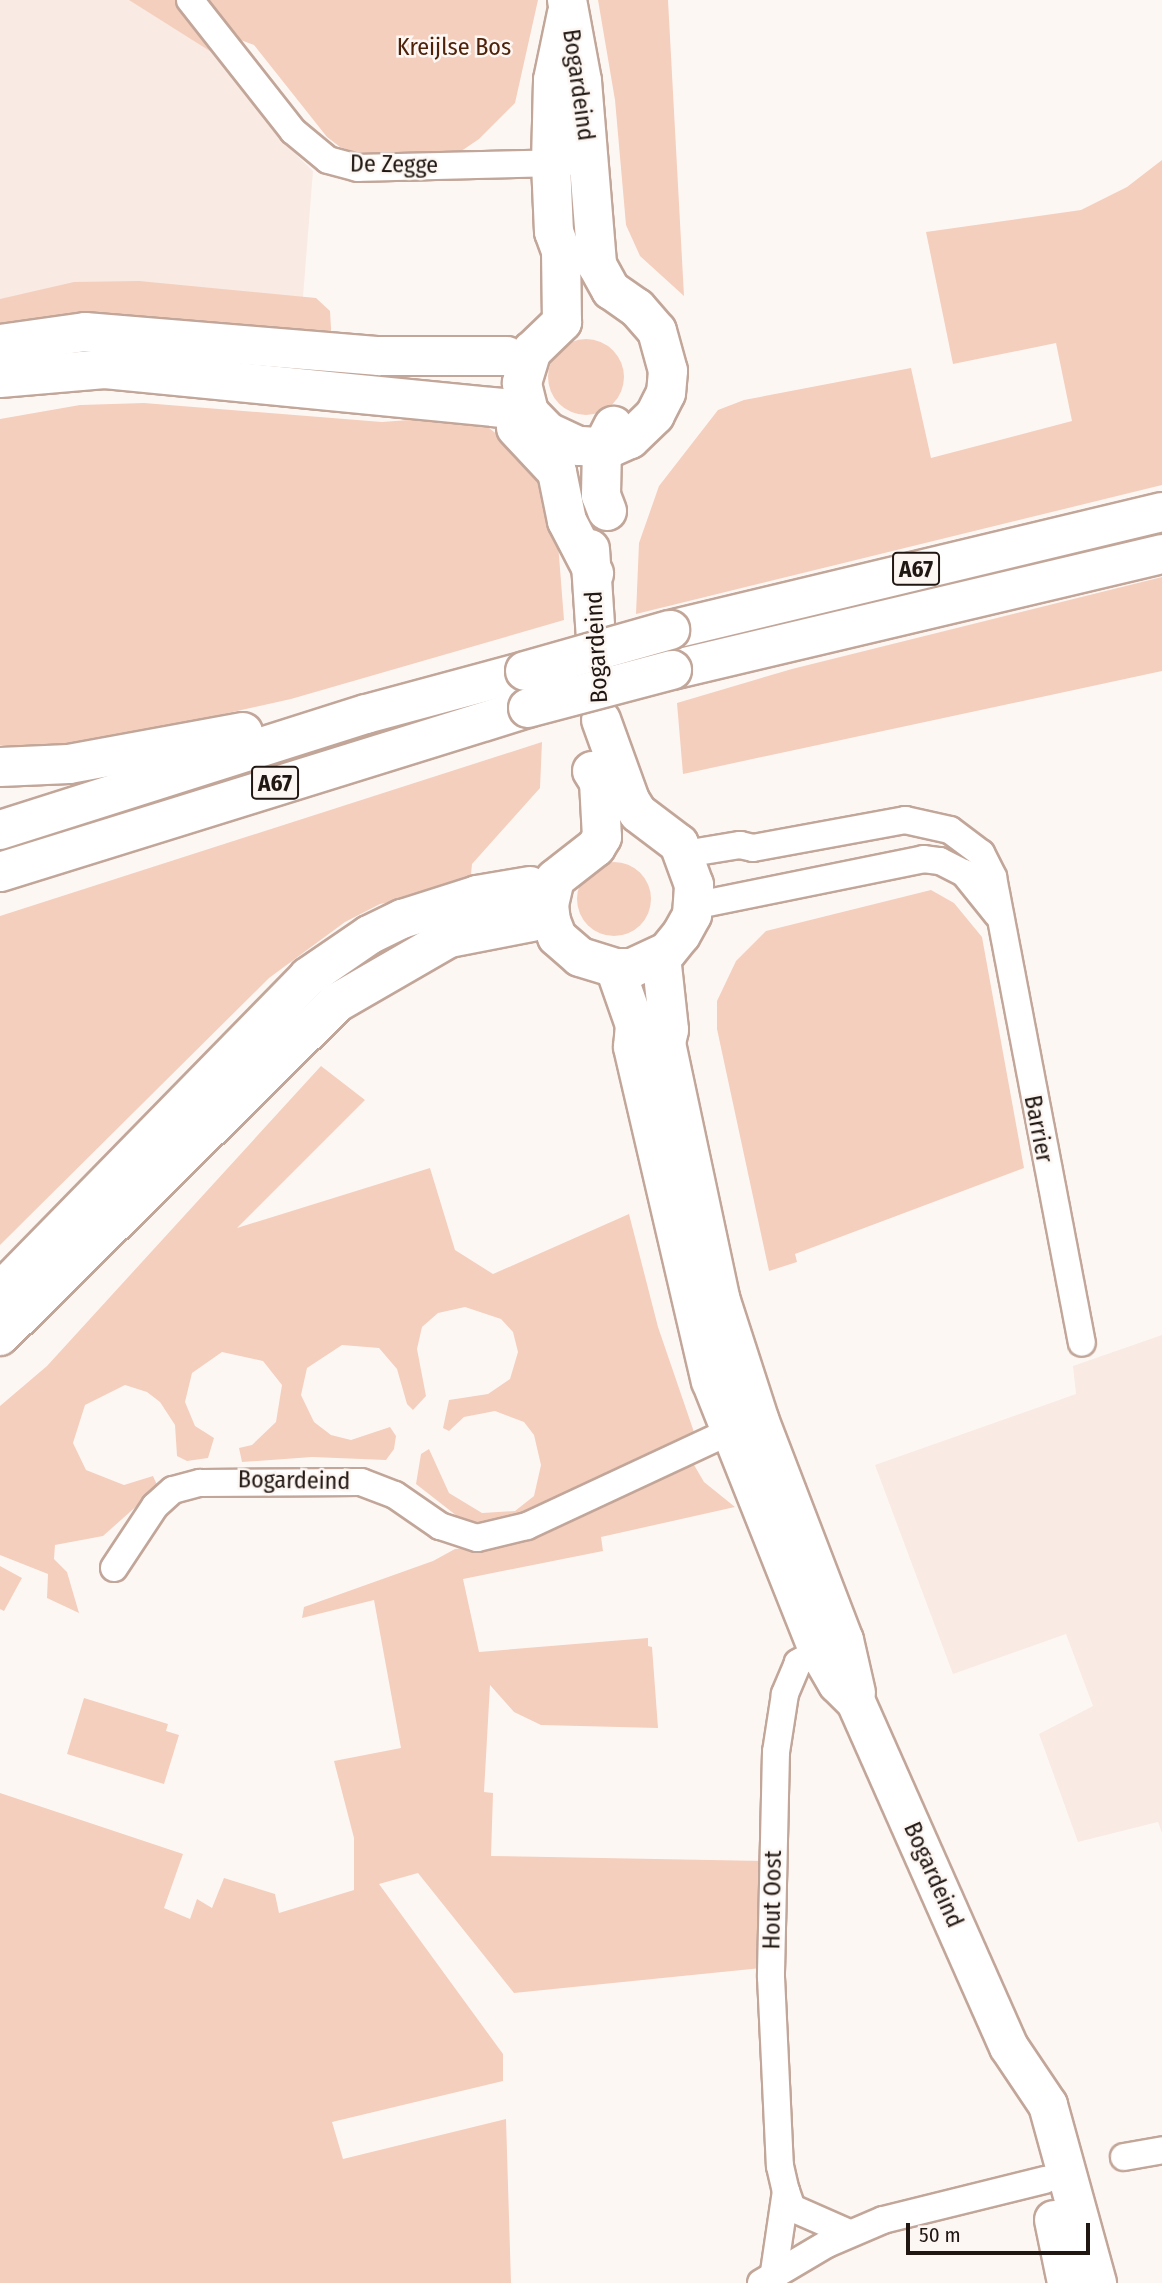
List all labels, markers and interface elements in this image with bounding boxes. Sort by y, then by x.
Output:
street label: Bogardeind [556,27,600,143]
park label: Kreijlse Bos [397,34,511,62]
street label: De Zegge [350,150,438,180]
road number: A67 [892,550,940,589]
street label: Bogardeind [580,590,614,704]
road number: A67 [250,764,300,803]
street label: Barrier [1017,1093,1059,1165]
street label: Bogardeind [238,1466,350,1496]
street label: Bogardeind [897,1818,969,1932]
street label: Hout Oost [758,1850,788,1950]
scale bar [910,2210,1094,2254]
text: 50 m [919,2222,961,2248]

